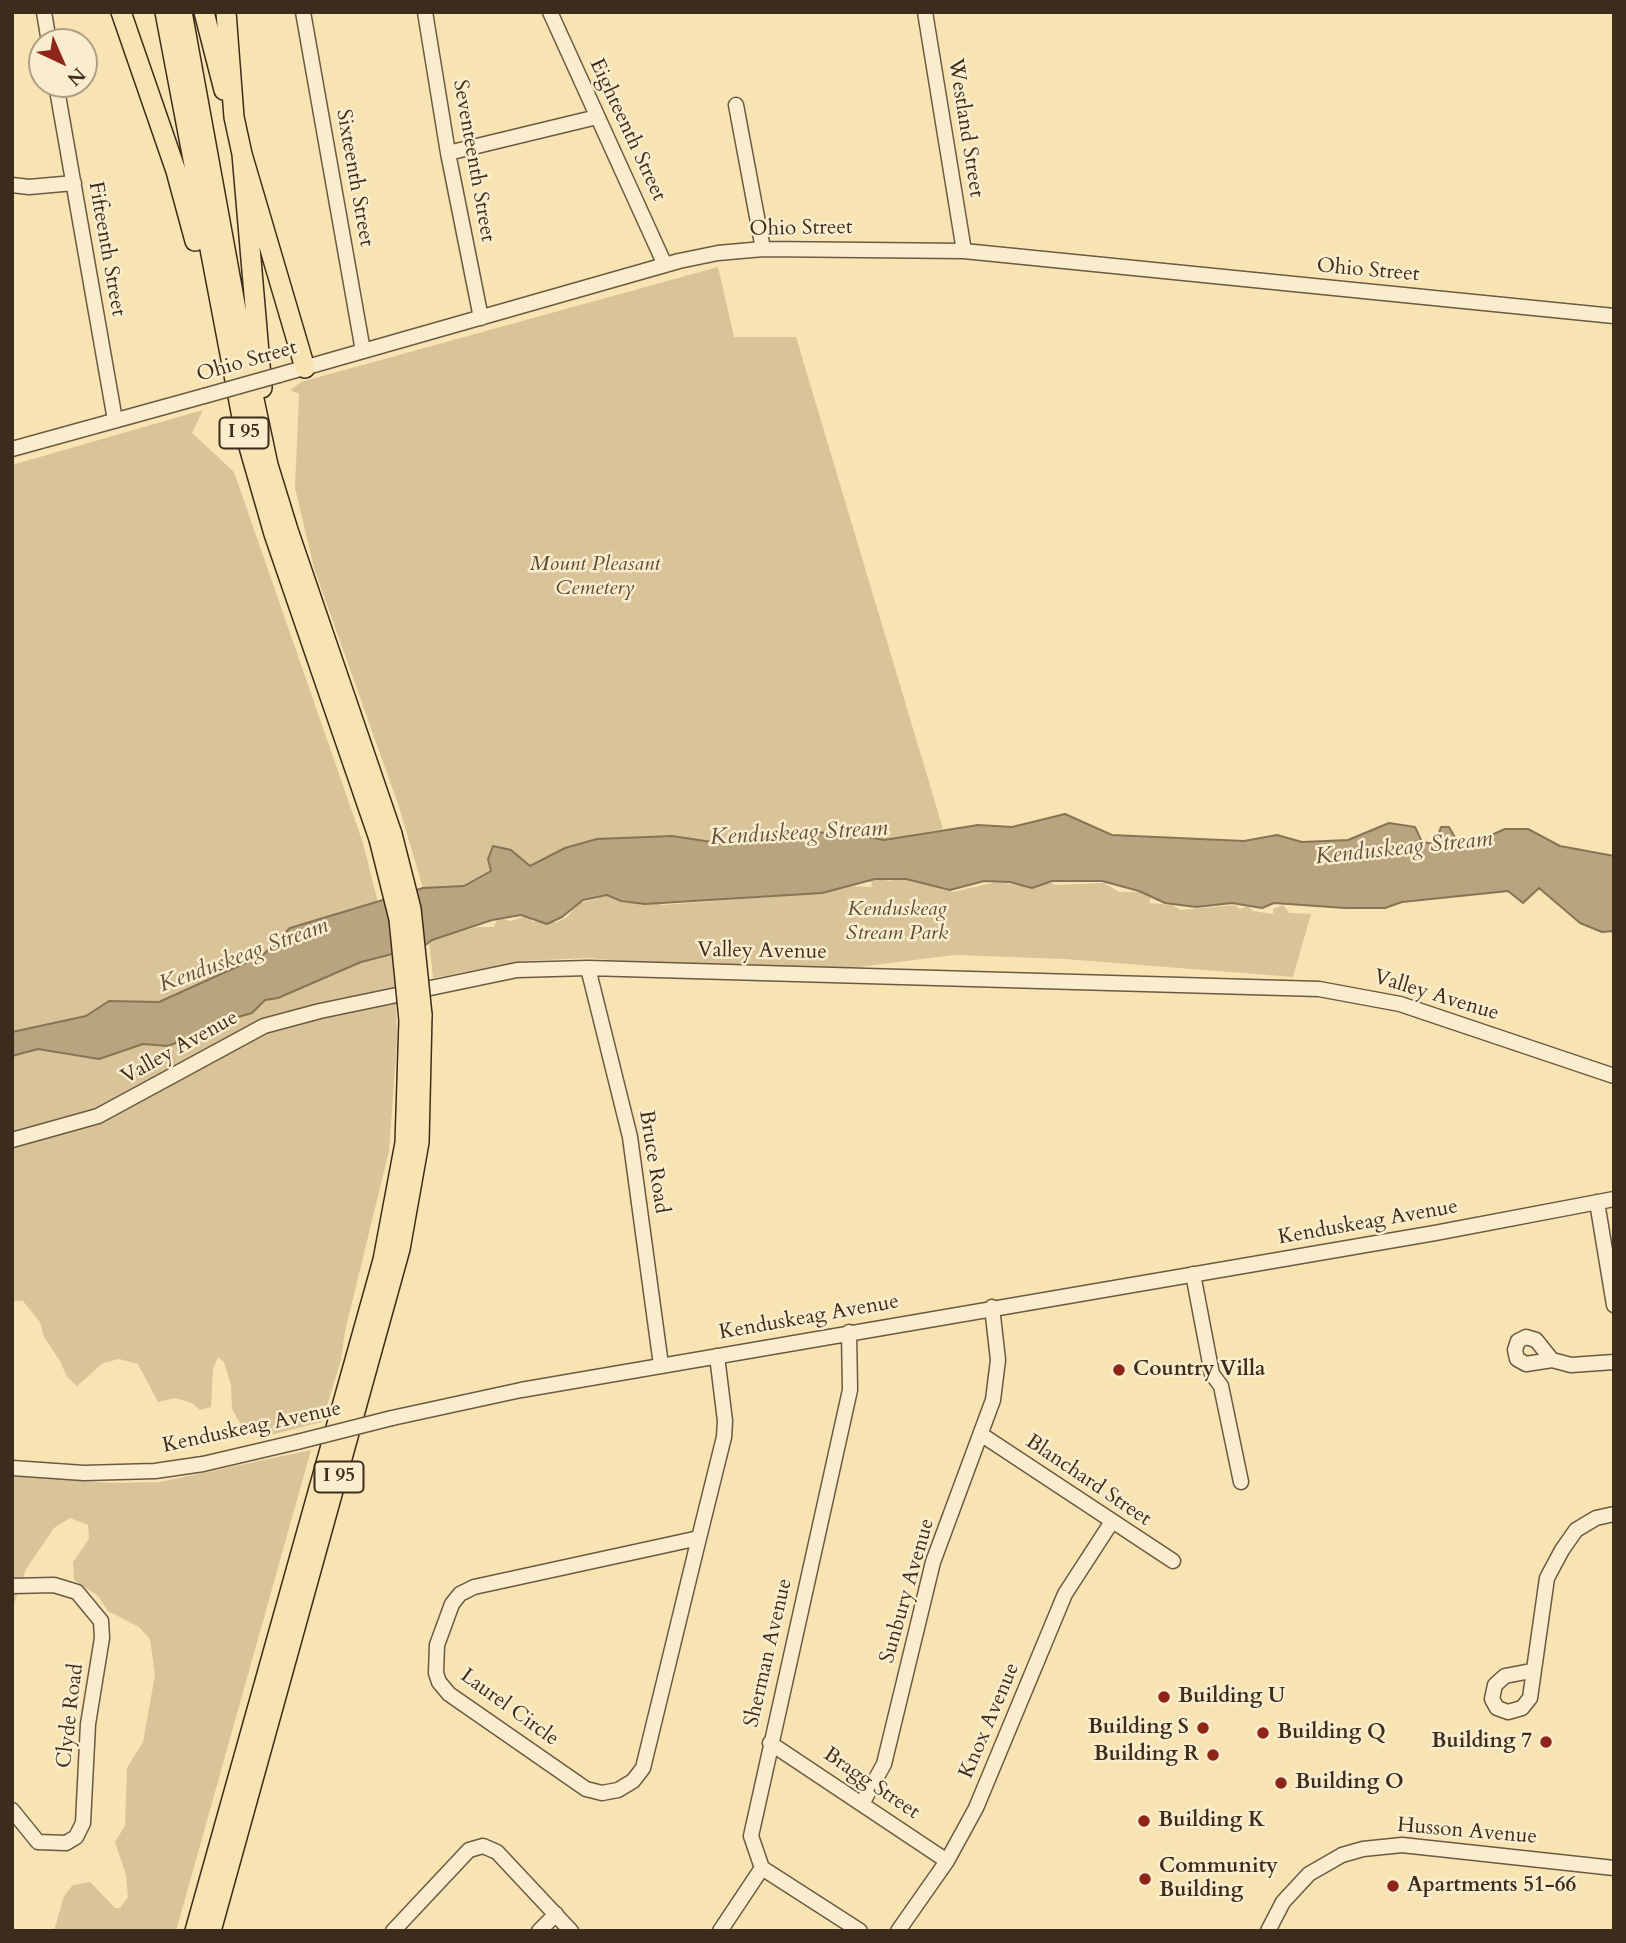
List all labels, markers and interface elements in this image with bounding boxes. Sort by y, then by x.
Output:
north arrow [28,28,98,98]
street label: Eighteenth Street [583,55,671,205]
street label: Westland Street [942,57,988,199]
text: N [61,62,91,92]
street label: Seventeenth Street [446,78,500,244]
street label: Sixteenth Street [330,107,378,249]
street label: Fifteenth Street [82,180,130,318]
street label: Ohio Street [749,216,853,242]
street label: Ohio Street [1316,254,1420,288]
street label: Ohio Street [194,336,300,388]
road number: I 95 [219,418,268,448]
park label: Mount Pleasant Cemetery [530,552,660,602]
water label: Kenduskeag Stream [709,816,889,852]
water label: Kenduskeag Stream [1314,826,1494,872]
park label: Kenduskeag Stream Park [846,897,948,947]
water label: Kenduskeag Stream [155,913,333,999]
street label: Valley Avenue [697,938,827,966]
street label: Valley Avenue [1370,965,1502,1027]
street label: Valley Avenue [117,1006,243,1090]
street label: Bruce Road [632,1108,674,1216]
street label: Kenduskeag Avenue [1276,1195,1460,1251]
street label: Kenduskeag Avenue [717,1290,901,1346]
place label: Country Villa [1133,1357,1266,1383]
marker: Country Villa [1111,1362,1127,1378]
street label: Kenduskeag Avenue [160,1397,344,1459]
street label: Blanchard Street [1021,1430,1155,1532]
road number: I 95 [314,1462,364,1492]
street label: Sunbury Avenue [875,1516,941,1666]
street label: Sherman Avenue [740,1576,798,1730]
street label: Knox Avenue [954,1659,1026,1783]
street label: Clyde Road [52,1662,90,1770]
street label: Laurel Circle [455,1664,563,1752]
place label: Building U [1178,1684,1285,1710]
marker: Building U [1156,1689,1172,1705]
place label: Building S [1088,1715,1189,1741]
marker: Building S [1195,1720,1211,1736]
place label: Building Q [1277,1720,1386,1746]
marker: Building Q [1255,1725,1271,1741]
place label: Building 7 [1431,1729,1532,1755]
marker: Building 7 [1538,1734,1554,1750]
place label: Building R [1093,1742,1199,1768]
street label: Bragg Street [818,1743,924,1825]
marker: Building R [1205,1747,1221,1763]
place label: Building O [1295,1770,1404,1796]
marker: Building O [1273,1775,1289,1791]
place label: Building K [1158,1808,1265,1834]
marker: Building K [1136,1813,1152,1829]
street label: Husson Avenue [1396,1813,1538,1851]
place label: Community Building [1159,1854,1278,1904]
marker: Community Building [1137,1871,1153,1887]
place label: Apartments 51-66 [1407,1873,1576,1899]
marker: Apartments 51-66 [1385,1878,1401,1894]

